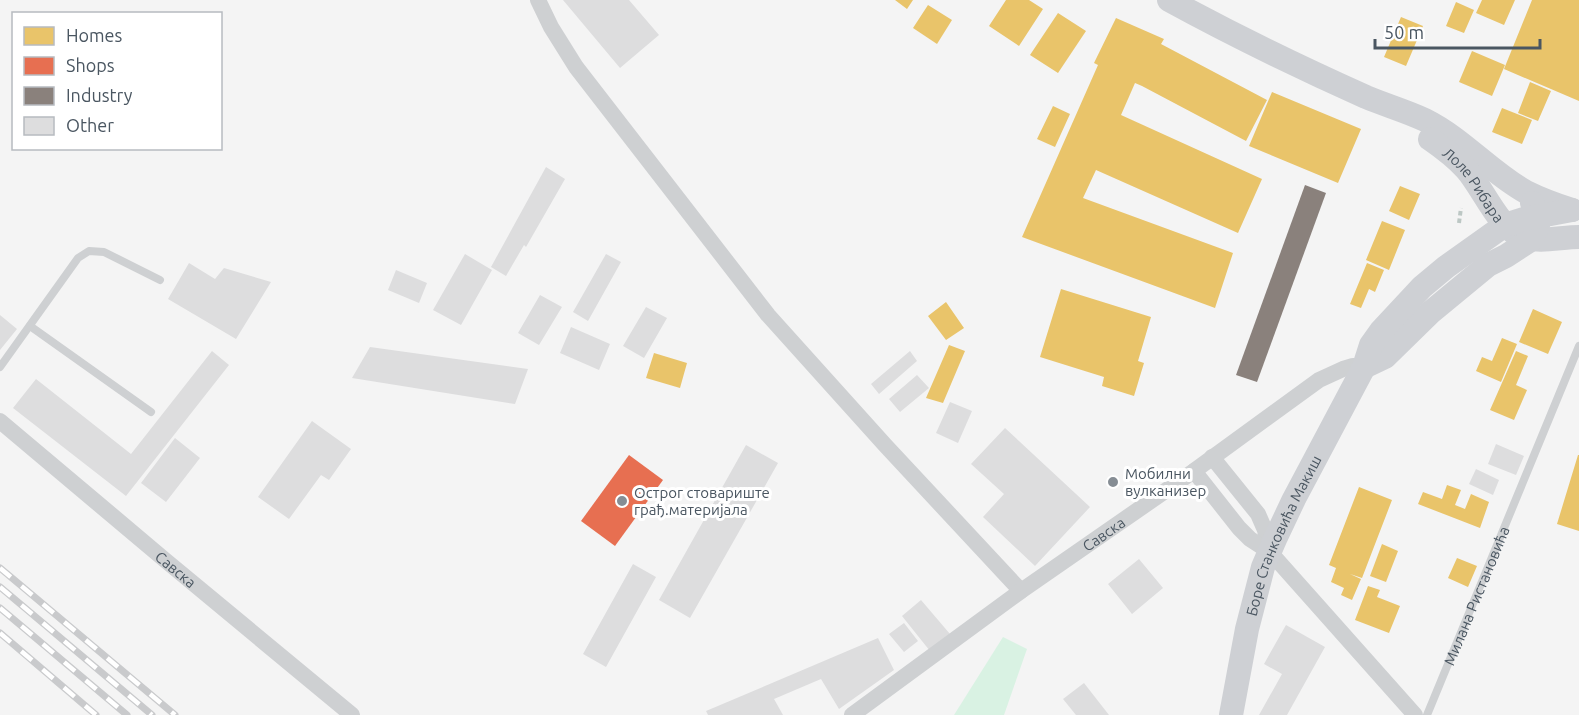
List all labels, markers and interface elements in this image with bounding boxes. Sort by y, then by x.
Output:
legend [12,12,222,150]
scale bar [1375,12,1540,50]
text: 50 m [1384,22,1424,42]
text: Homes [66,25,123,45]
text: Shops [66,55,115,75]
text: Industry [66,85,133,105]
text: Other [66,115,114,135]
street label: Лоле Рибара [1440,143,1508,226]
street label: Боре Станковића Макиш [1242,452,1324,618]
place label: Мобилни вулканизер [1125,465,1206,499]
marker: Мобилни вулканизер [1106,475,1120,489]
place label: Острог стовариште грађ.материјала [634,484,770,518]
marker: Острог стовариште грађ.материјала [615,494,629,508]
street label: Савска [1079,513,1128,554]
street label: Милана Ристановића [1440,524,1512,668]
street label: Савска [152,547,200,591]

